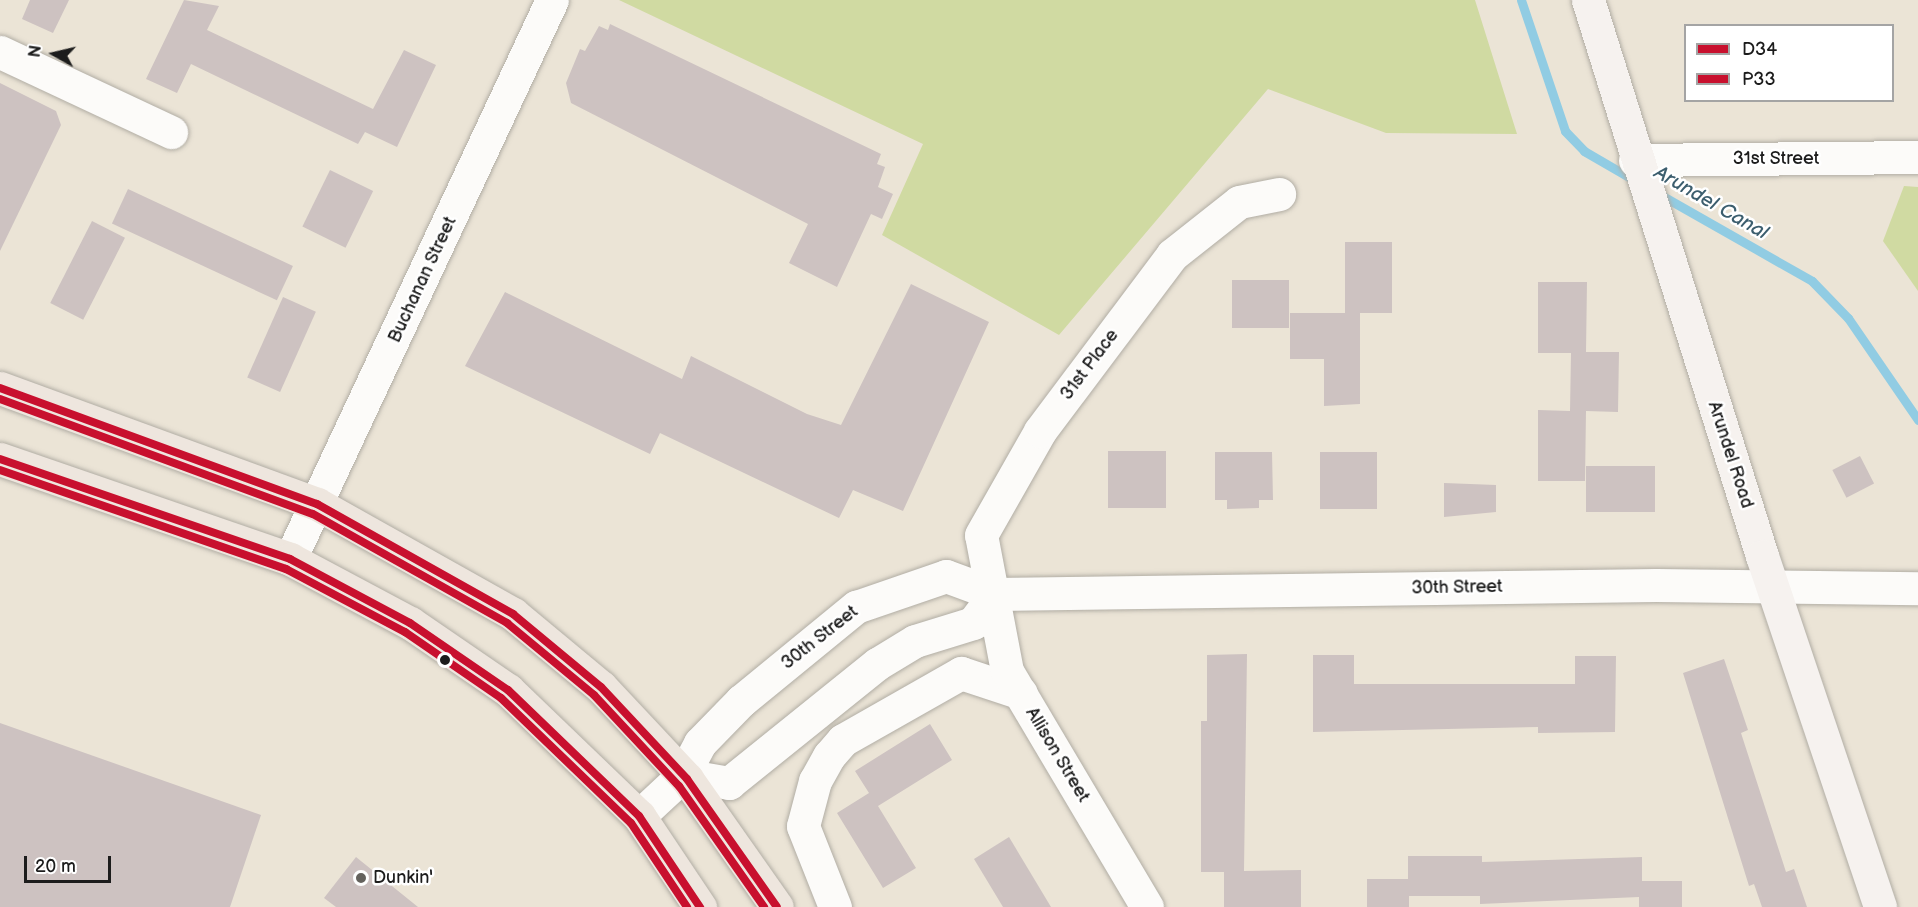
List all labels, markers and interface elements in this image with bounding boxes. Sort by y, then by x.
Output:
north arrow [24,24,84,84]
legend [1684,24,1894,102]
text: D34 [1742,39,1777,60]
text: N [25,44,46,59]
text: P33 [1742,69,1775,90]
street label: 31st Street [1733,148,1819,170]
water label: Arundel Canal [1650,161,1772,245]
street label: Buchanan Street [384,213,462,347]
street label: 31st Place [1056,325,1124,405]
street label: Arundel Road [1703,399,1757,511]
street label: 30th Street [1411,576,1503,600]
street label: 30th Street [777,601,863,675]
unlabelled marker [439,654,451,666]
street label: Allison Street [1020,704,1094,806]
scale bar [27,844,114,882]
text: 20 m [35,856,76,877]
place label: Dunkin' [373,867,433,889]
marker: Dunkin' [354,871,368,885]

